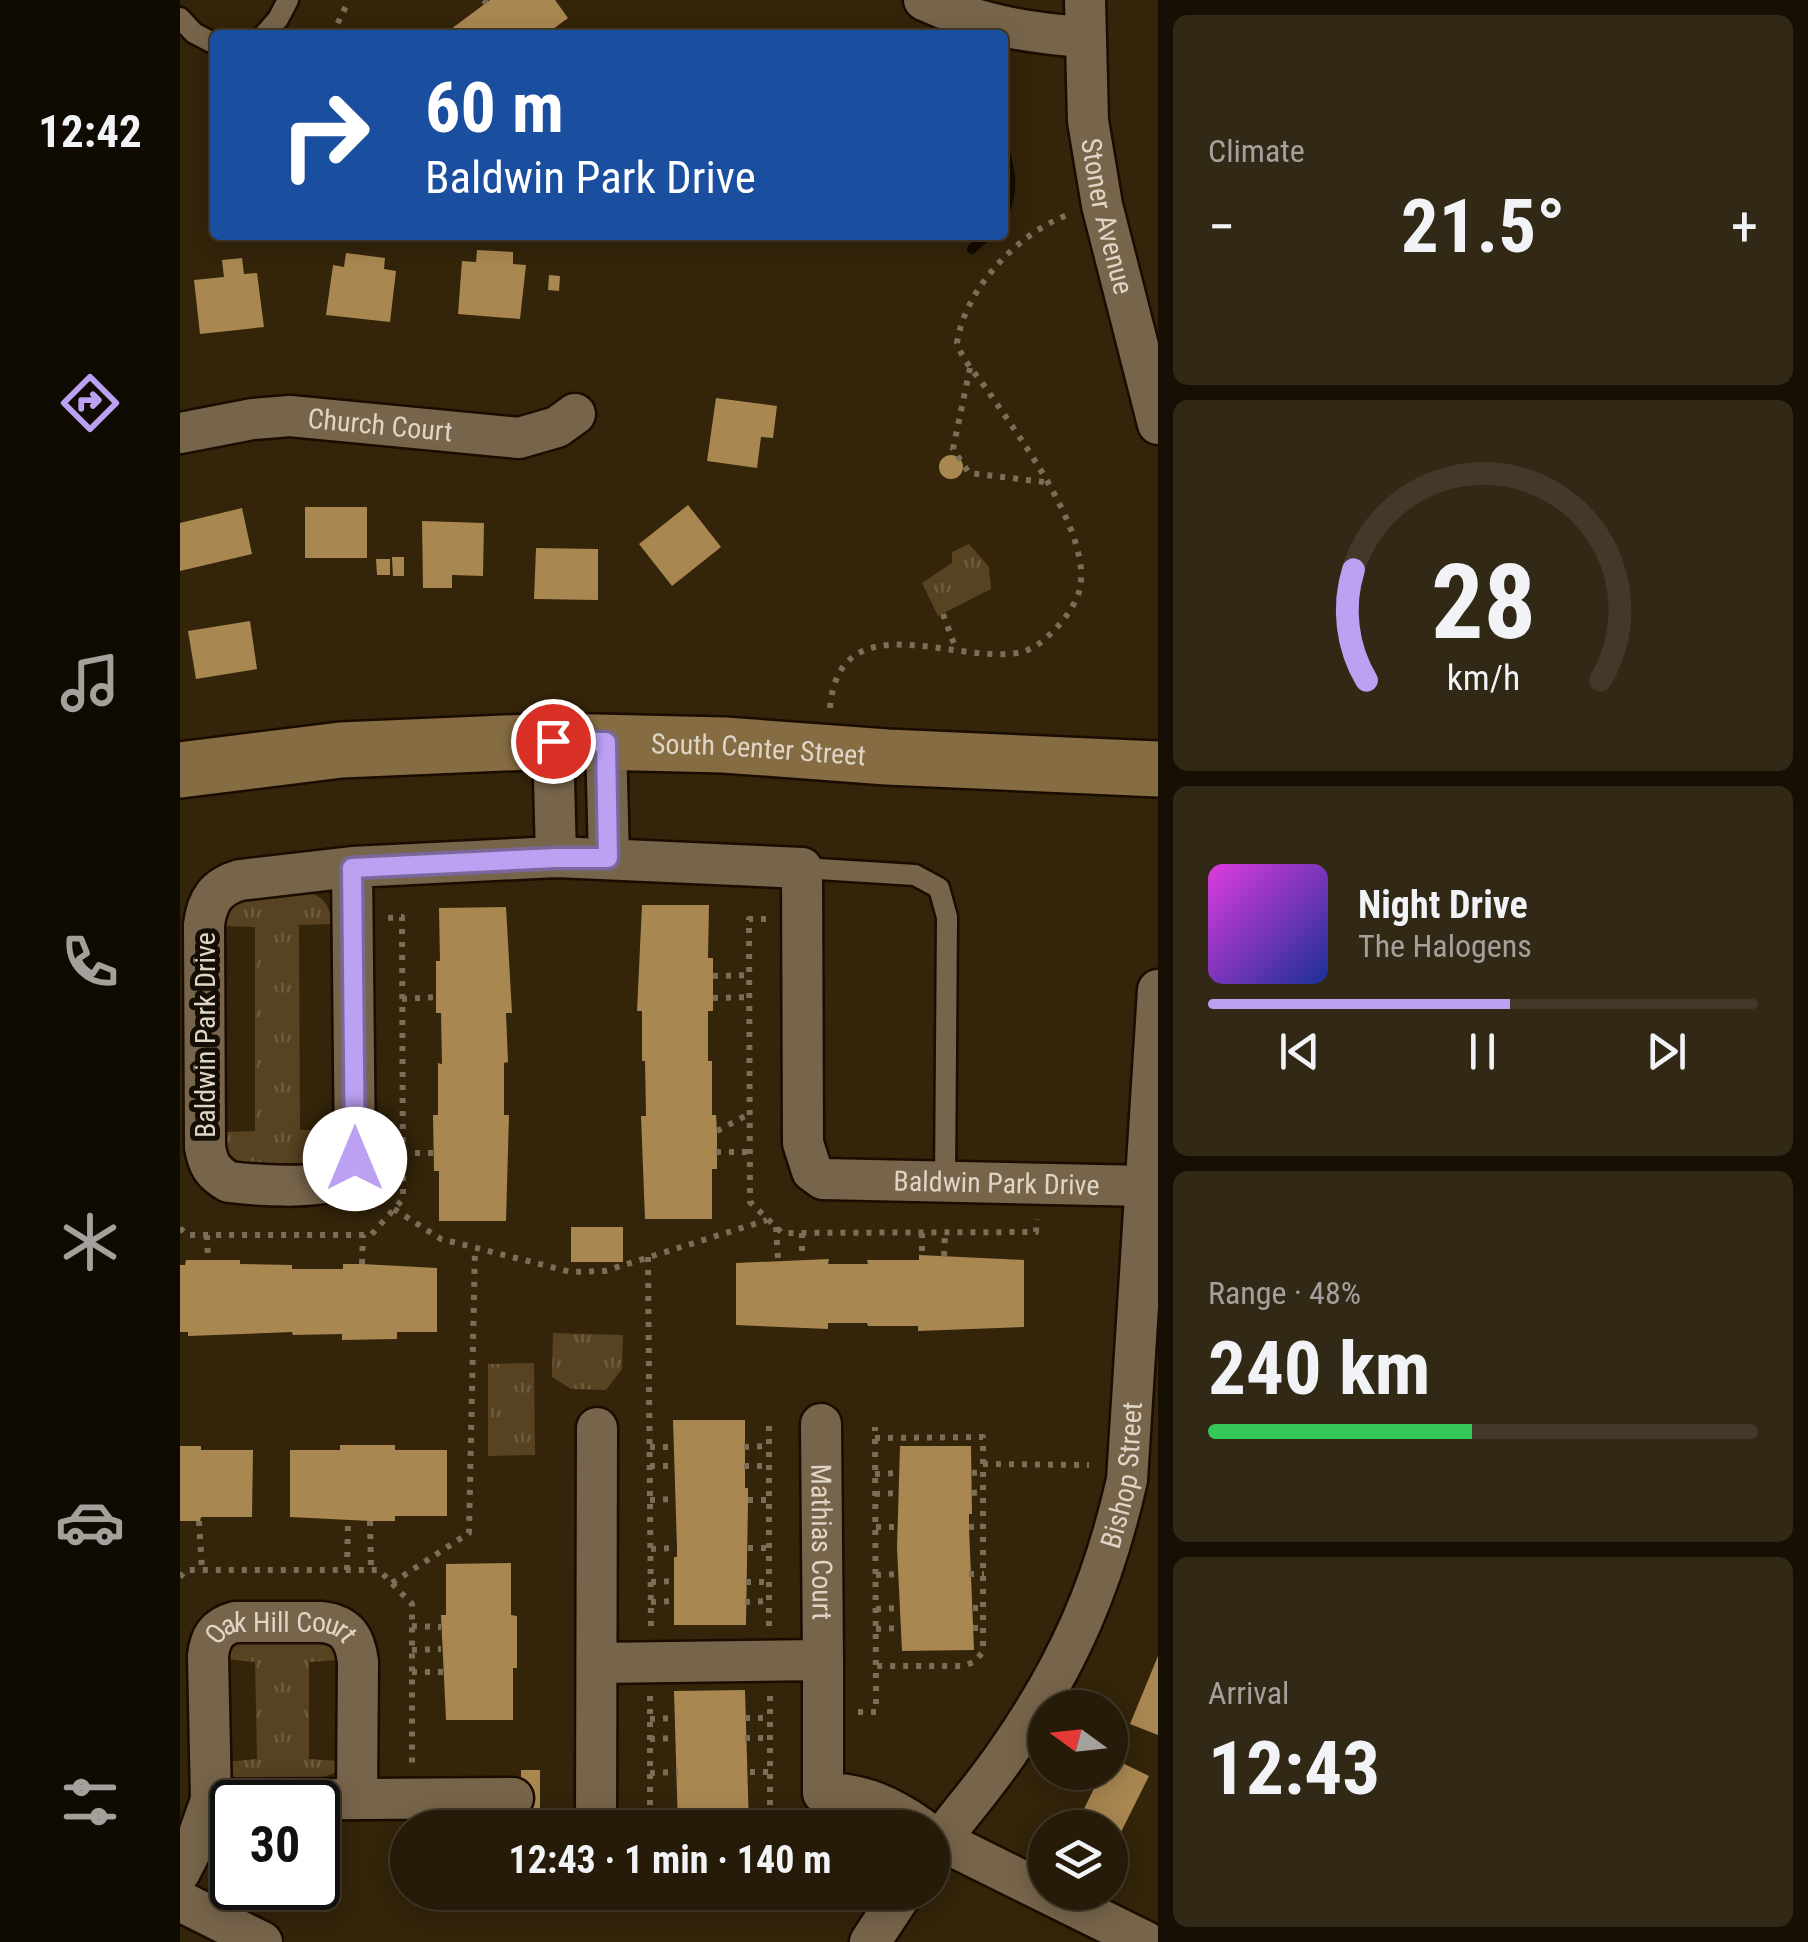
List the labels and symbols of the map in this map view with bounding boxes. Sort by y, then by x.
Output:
street label: Stoner Avenue [1075,136,1141,298]
street label: Church Court [306,401,454,448]
pin [511,699,596,784]
street label: South Center Street [651,727,867,772]
street label: Baldwin Park Drive [189,932,222,1138]
position arrow [303,1107,407,1211]
street label: Baldwin Park Drive [893,1164,1100,1201]
street label: Bishop Street [1093,1401,1148,1552]
street label: Mathias Court [805,1464,839,1620]
text: Oak Hill Court [198,1606,365,1650]
street label: Oak Hill Court [206,1633,360,1669]
north arrow [1028,1690,1128,1790]
speed limit sign: 30 [210,1780,340,1910]

